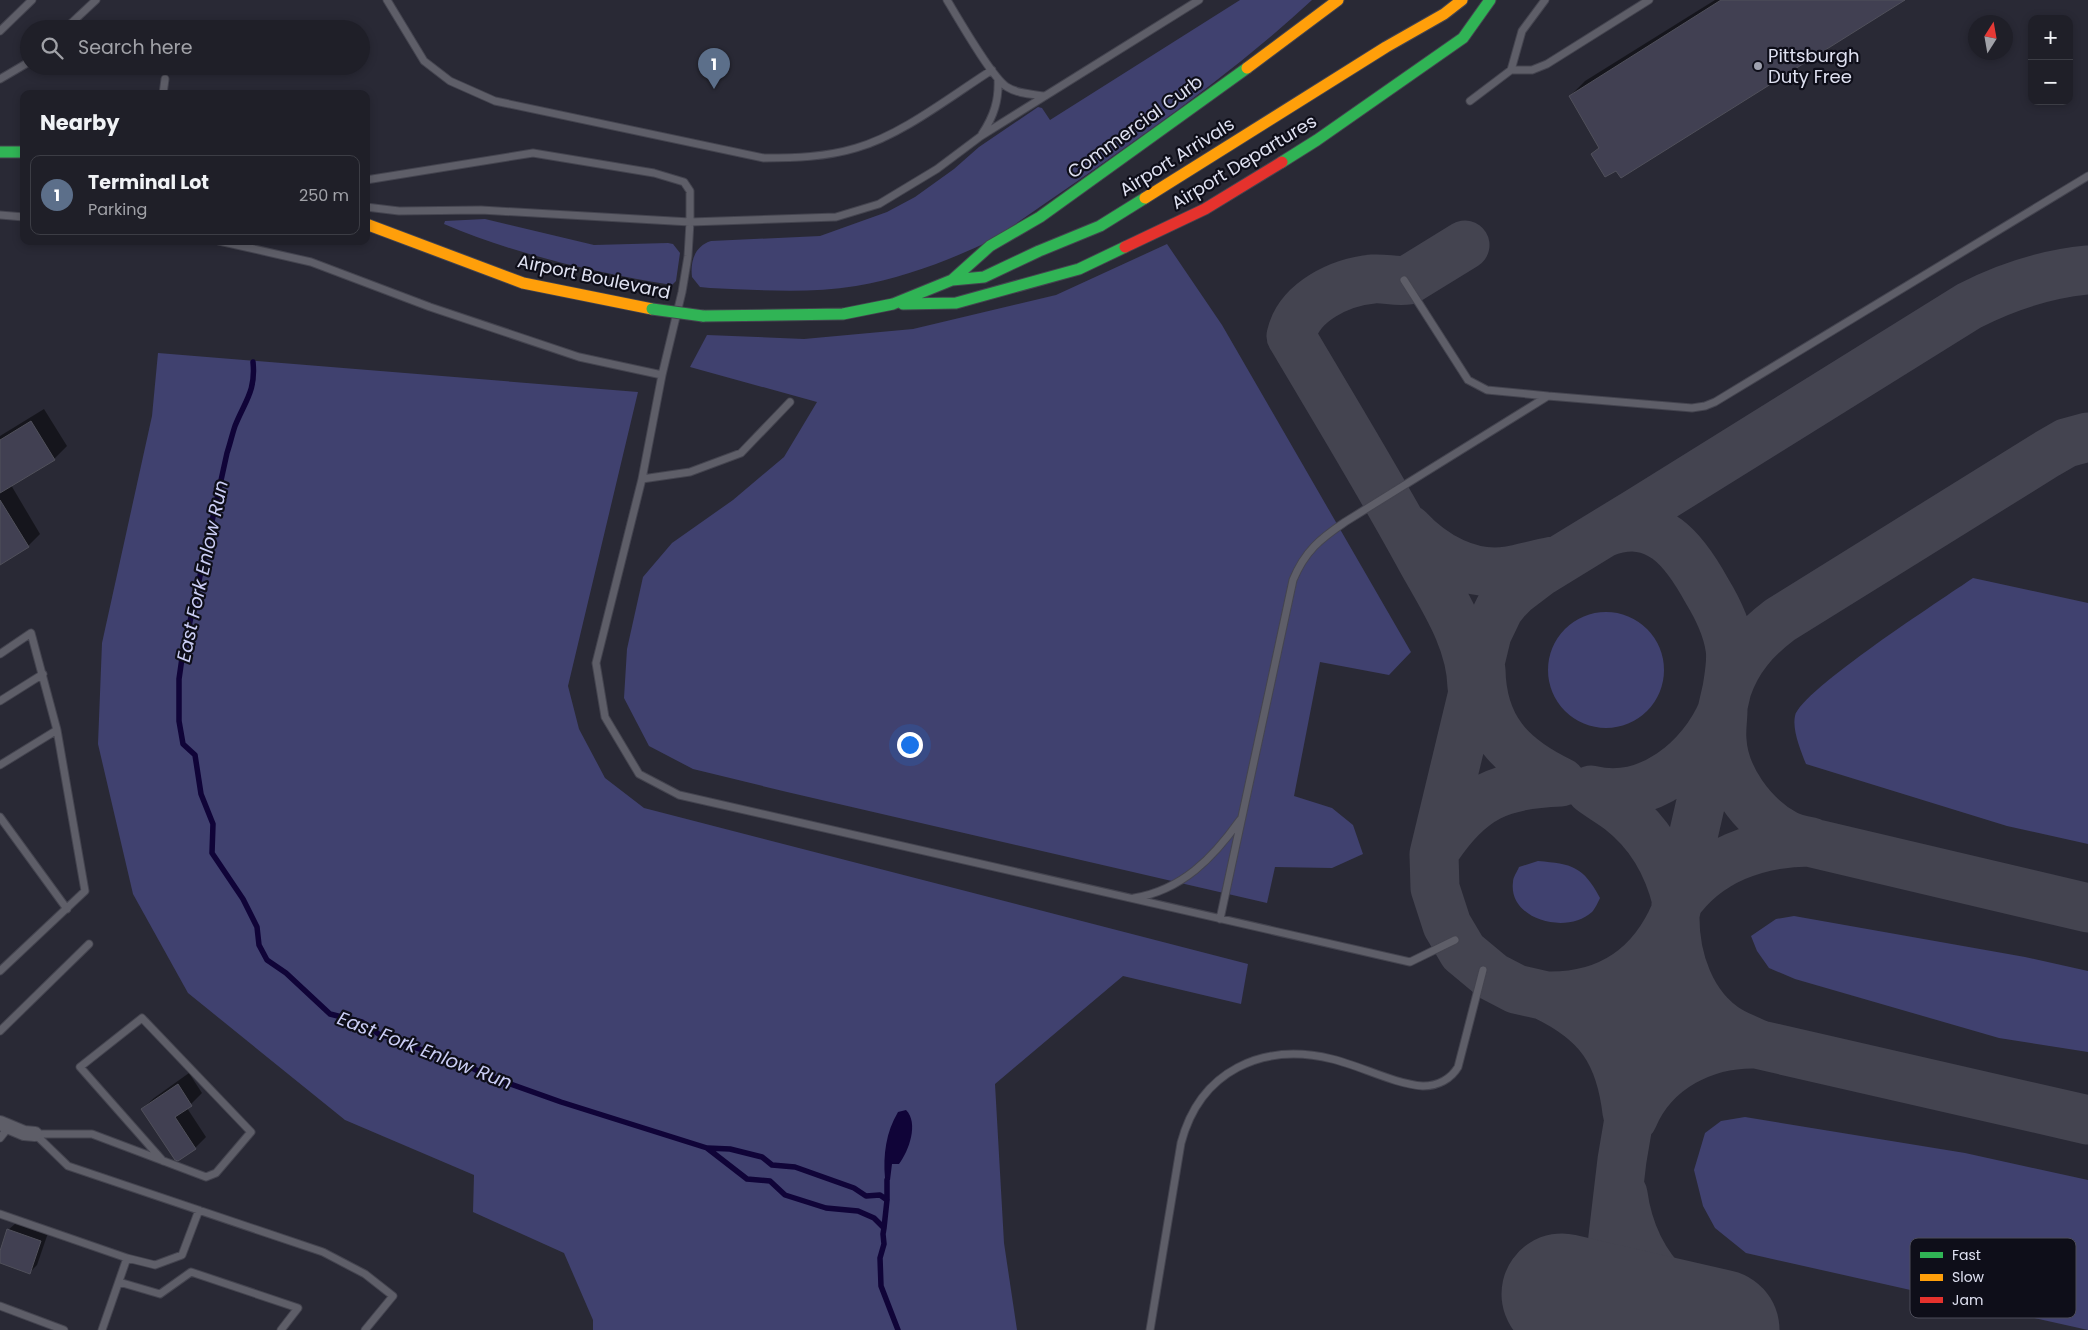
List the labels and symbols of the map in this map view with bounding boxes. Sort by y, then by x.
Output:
north arrow [1968,15,2013,60]
place label: Pittsburgh Duty Free [1768,43,1859,89]
pin: 1 [698,48,730,89]
marker: Pittsburgh Duty Free [1752,60,1764,72]
street label: Commercial Curb [1062,69,1207,184]
street label: Airport Departures [1166,108,1321,215]
street label: Airport Arrivals [1115,111,1239,202]
street label: Airport Boulevard [515,248,673,305]
water label: East Fork Enlow Run [170,478,235,664]
your location [897,732,923,758]
water label: East Fork Enlow Run [334,1005,516,1096]
legend [1910,1238,2076,1318]
text: Fast [1952,1245,1981,1265]
text: Slow [1952,1267,1985,1287]
text: Jam [1952,1290,1983,1310]

